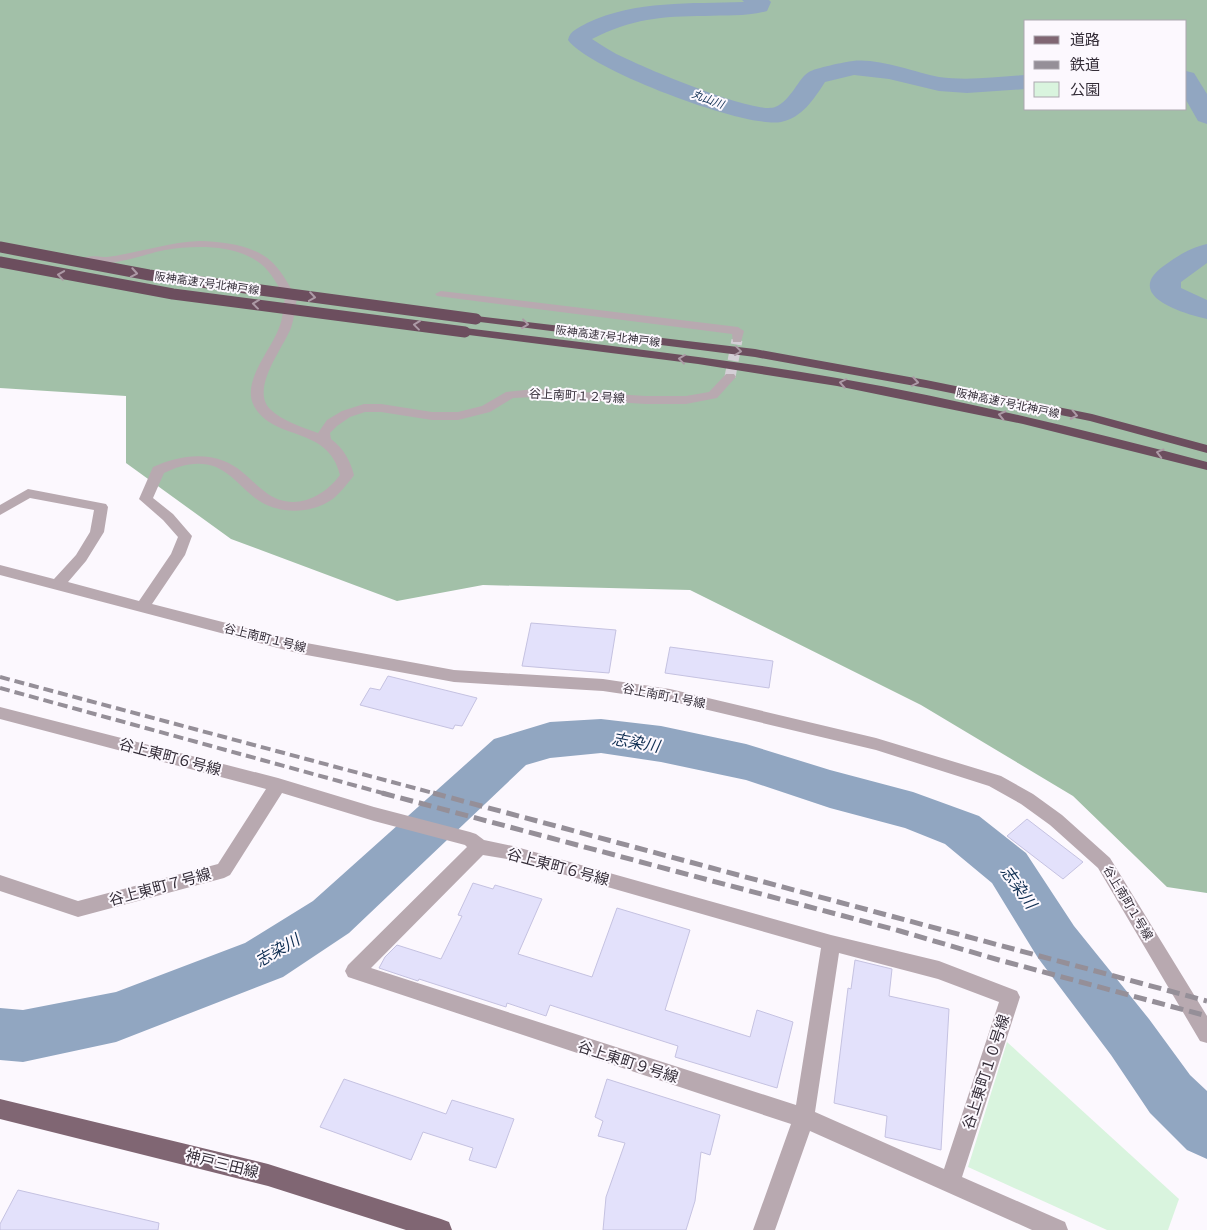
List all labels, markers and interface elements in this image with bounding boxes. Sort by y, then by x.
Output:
legend [1024,20,1187,110]
text: 道路 [1070,31,1100,48]
text: 鉄道 [1070,56,1100,73]
text: 公園 [1070,81,1100,98]
water label: 丸山川 [690,88,726,111]
one-way arrow [129,267,138,277]
one-way arrow [56,270,65,280]
street label: 阪神高速7号北神戸線 [154,270,260,296]
one-way arrow [308,291,317,301]
one-way arrow [252,299,260,310]
one-way arrow [520,319,529,329]
one-way arrow [413,321,421,331]
street label: 阪神高速7号北神戸線 [555,324,661,348]
one-way arrow [734,345,742,356]
one-way arrow [678,354,686,365]
one-way arrow [911,376,920,386]
one-way arrow [838,379,847,389]
street label: 谷上南町１２号線 [529,386,625,405]
street label: 阪神高速7号北神戸線 [955,386,1061,420]
one-way arrow [1070,409,1079,419]
one-way arrow [997,410,1006,421]
one-way arrow [1156,449,1164,459]
street label: 谷上南町１号線 [223,621,307,654]
street label: 谷上南町１号線 [622,681,707,710]
water label: 志染川 [611,729,663,755]
street label: 谷上東町６号線 [117,735,223,778]
street label: 谷上東町６号線 [505,845,611,888]
water label: 志染川 [998,862,1042,913]
street label: 谷上南町１号線 [1101,863,1156,942]
street label: 谷上東町７号線 [107,865,213,908]
water label: 志染川 [252,929,304,970]
street label: 谷上東町１０号線 [959,1012,1012,1132]
street label: 谷上東町９号線 [576,1037,681,1086]
street label: 神戸三田線 [184,1146,261,1181]

